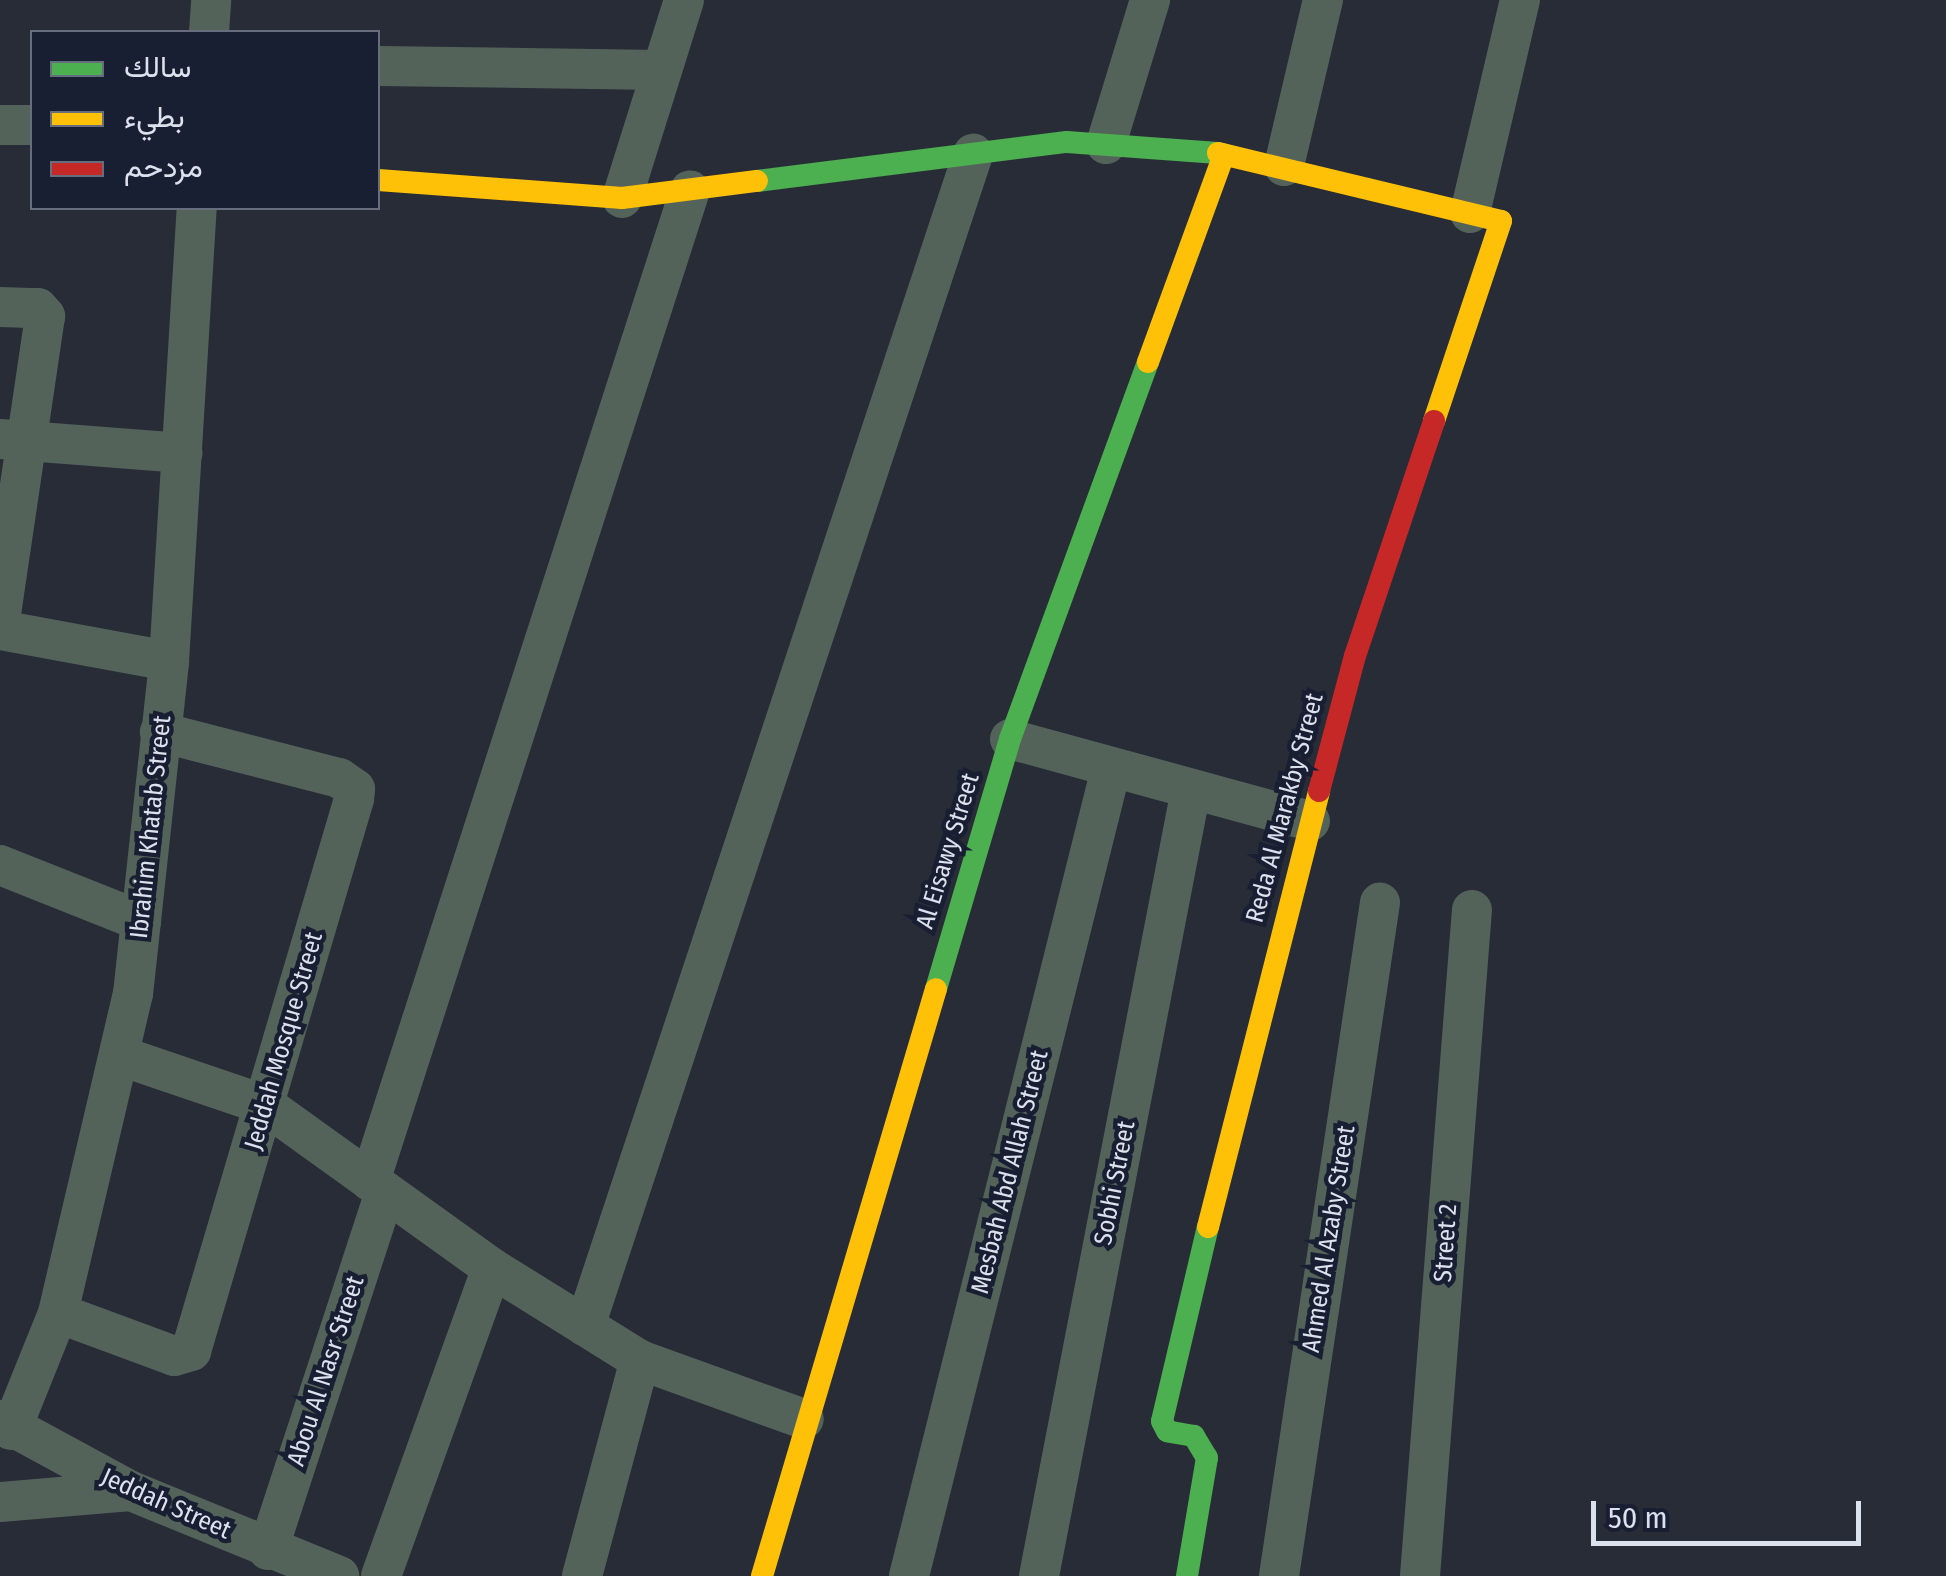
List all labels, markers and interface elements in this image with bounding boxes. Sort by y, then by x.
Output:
legend [30,30,380,210]
text: سالك [124,49,191,85]
text: بطيء [124,99,185,135]
text: مزدحم [124,149,203,185]
street label: Reda Al Marakby Street [1240,690,1330,926]
street label: Ibrahim Khatab Street [124,714,178,940]
street label: Al Eisawy Street [910,770,986,932]
street label: Jeddah Mosque Street [239,929,329,1153]
street label: Mesbah Abd Allah Street [965,1047,1055,1297]
street label: Sobhi Street [1088,1118,1142,1248]
street label: Ahmed Al Azaby Street [1296,1123,1362,1355]
street label: Street 2 [1428,1203,1464,1283]
street label: Abou Al Nasr Street [281,1272,371,1470]
street label: Jeddah Street [97,1462,235,1546]
scale bar [1596,1481,1866,1543]
text: 50 m [1608,1500,1668,1536]

